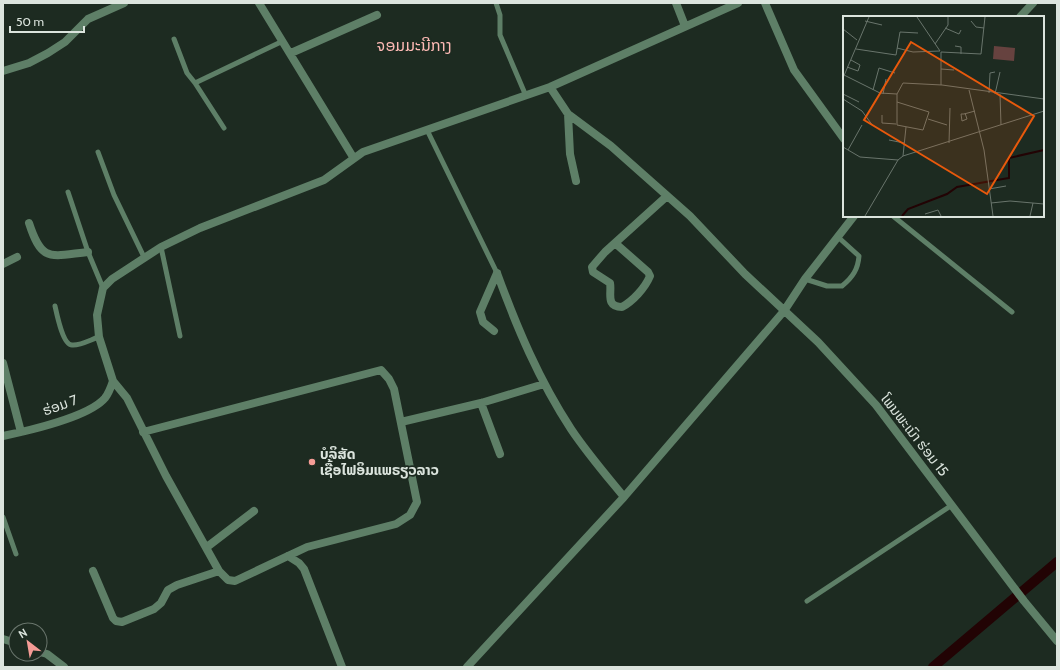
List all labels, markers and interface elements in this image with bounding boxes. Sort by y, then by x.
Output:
scale bar [10,8,84,34]
text: 50 m [16,14,44,29]
inset map [843,16,1044,217]
district label: ຈອມມະນີກາງ [376,36,452,55]
street label: ໂພນພະເນົາ ຮ່ອມ 15 [877,389,953,480]
street label: ຮ່ອມ 7 [40,390,80,420]
place label: ບໍລິສັດ ເຊື້ອໄຟອິມແພຣຽວລາວ [320,445,439,479]
marker: ບໍລິສັດ ເຊື້ອໄຟອິມແພຣຽວລາວ [307,457,317,467]
north arrow [8,622,48,662]
text: N [16,625,30,641]

